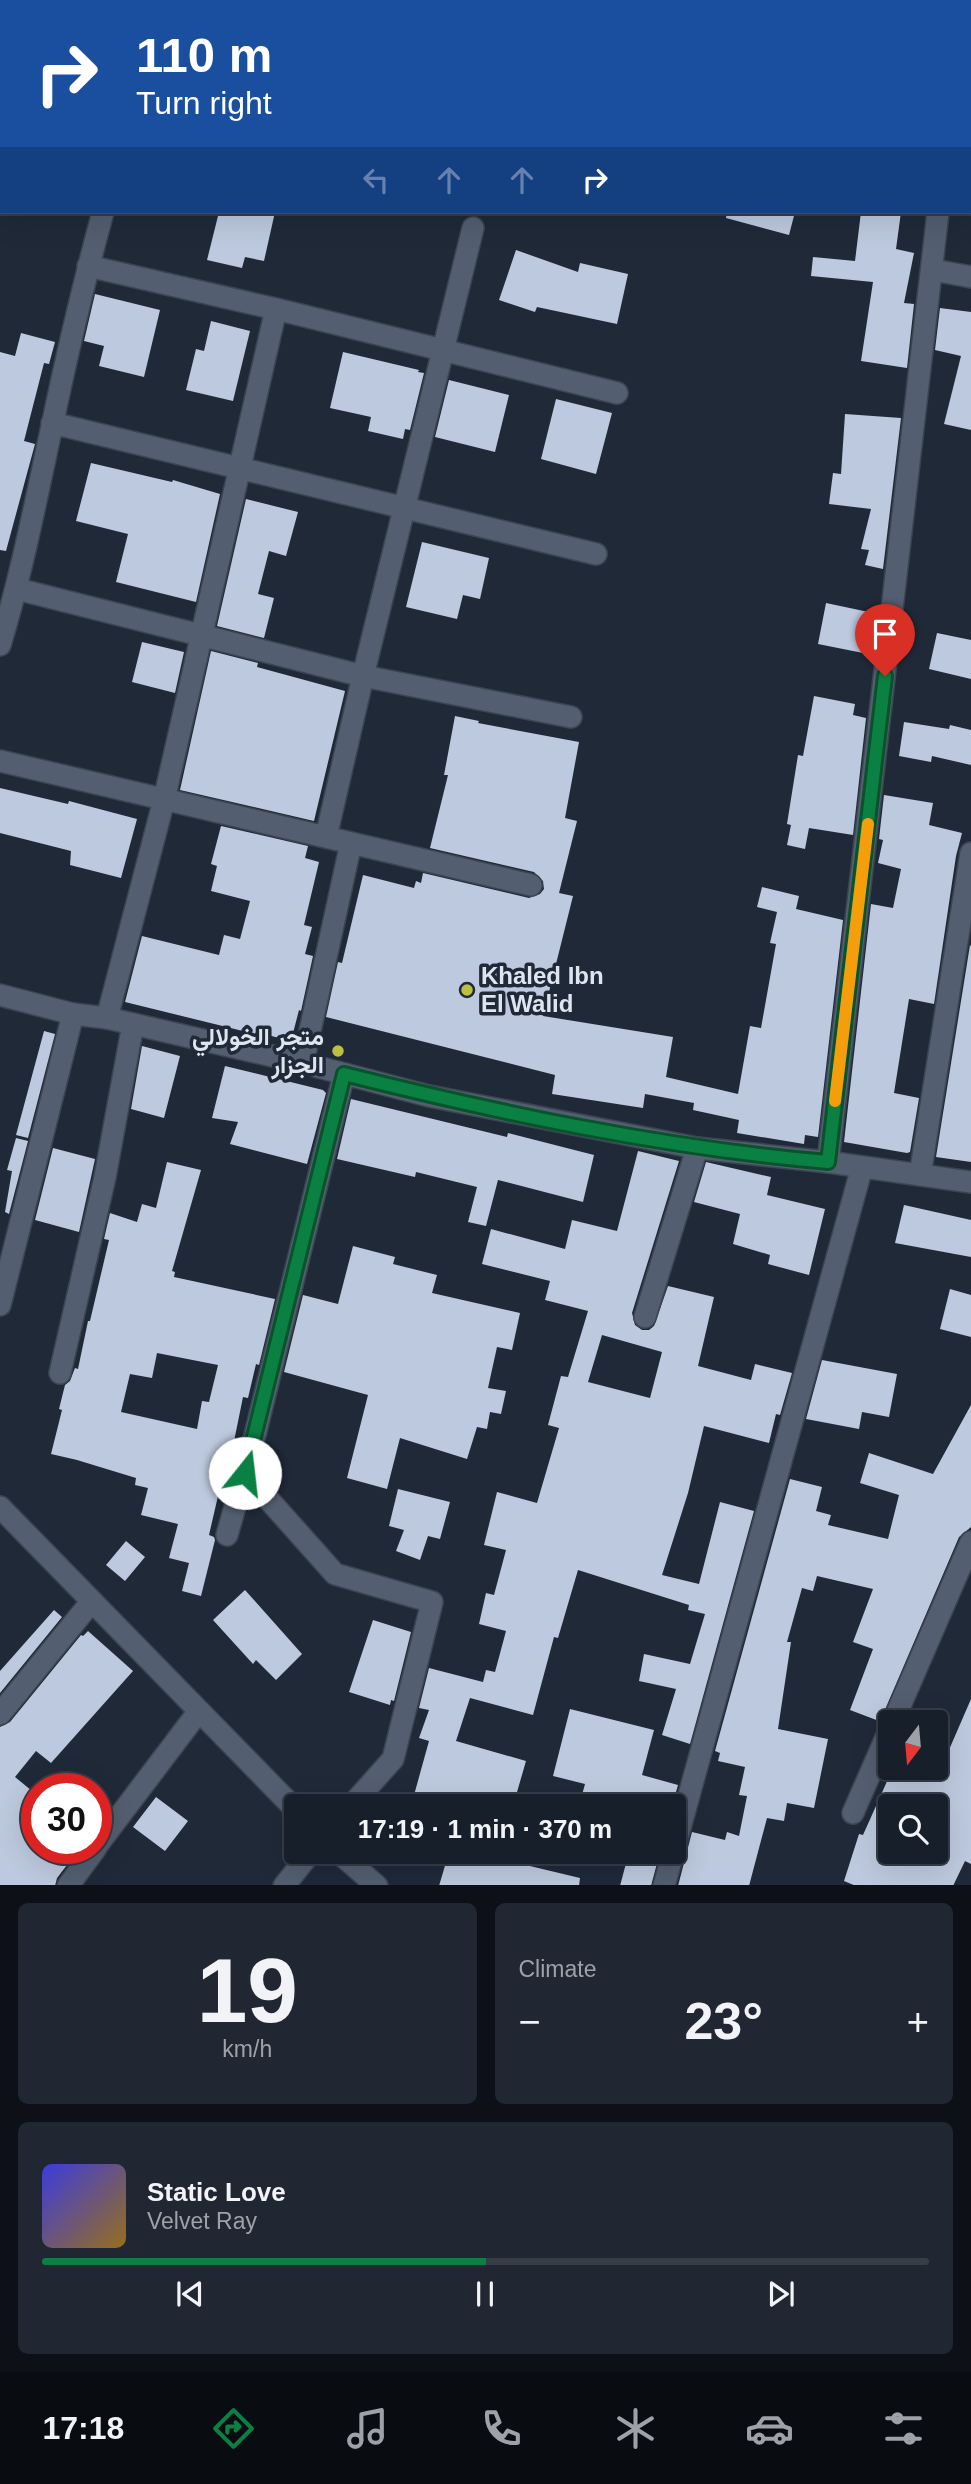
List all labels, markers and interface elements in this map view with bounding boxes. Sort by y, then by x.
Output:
icon: right [21,28,112,119]
text: 110 m [136,28,272,82]
text: Turn right [136,85,272,121]
icon: left [357,161,395,199]
icon: ahead [430,161,468,199]
icon: ahead [503,161,541,199]
icon: right [576,161,614,199]
pin [855,604,915,676]
icon: arrive [866,615,904,653]
place label: Khaled Ibn El Walid [481,962,604,1017]
marker: Khaled Ibn El Walid [459,982,475,998]
place label: متجر الخولالي الجزار [192,1023,324,1080]
marker: متجر الخولالي الجزار [330,1043,346,1059]
position arrow [208,1436,282,1510]
north arrow [878,1710,948,1780]
map controls [878,1710,948,1864]
speed limit sign: 30 [21,1773,112,1864]
button: search [878,1794,948,1864]
text: 17:19 · 1 min · 370 m [358,1814,612,1844]
text: 19 [197,1940,298,2041]
text: Climate [519,1956,596,1982]
text: 23° [684,1992,763,2050]
text: − [519,2001,541,2043]
text: + [907,2001,929,2043]
text: km/h [222,2036,272,2062]
text: Static Love [147,2177,286,2207]
text: Velvet Ray [147,2208,257,2234]
icon: previous [171,2275,209,2313]
icon: pause [466,2275,504,2313]
icon: next [762,2275,800,2313]
icon: directions [209,2404,258,2453]
icon: music [343,2404,392,2453]
icon: phone [477,2404,526,2453]
icon: climate [611,2404,660,2453]
icon: car [745,2404,794,2453]
icon: filters [879,2404,928,2453]
text: 17:18 [43,2410,124,2446]

